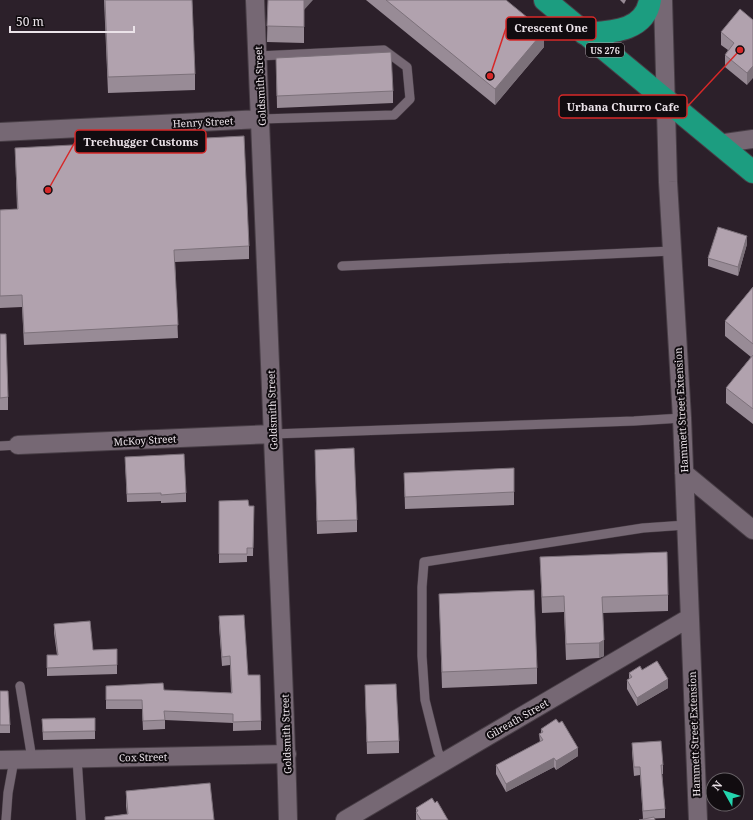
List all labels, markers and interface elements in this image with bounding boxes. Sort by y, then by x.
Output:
scale bar [10,8,134,34]
text: 50 m [16,13,44,30]
callout: Crescent One [506,17,596,40]
text: Crescent One [514,20,588,35]
road number: US 276 [586,43,624,57]
street label: Goldsmith Street [251,45,269,126]
callout: Urbana Churro Cafe [559,95,687,118]
text: Urbana Churro Cafe [567,99,679,114]
street label: Henry Street [172,113,234,131]
callout: Treehugger Customs [75,130,206,153]
text: Treehugger Customs [84,134,198,149]
street label: Hammett Street Extension [671,347,691,473]
street label: Goldsmith Street [264,369,280,450]
street label: McKoy Street [113,431,177,449]
street label: Hammett Street Extension [685,671,703,797]
street label: Goldsmith Street [278,693,294,774]
street label: Gilreath Street [483,695,551,742]
street label: Cox Street [119,750,168,764]
north arrow [705,772,745,812]
text: N [708,777,726,793]

